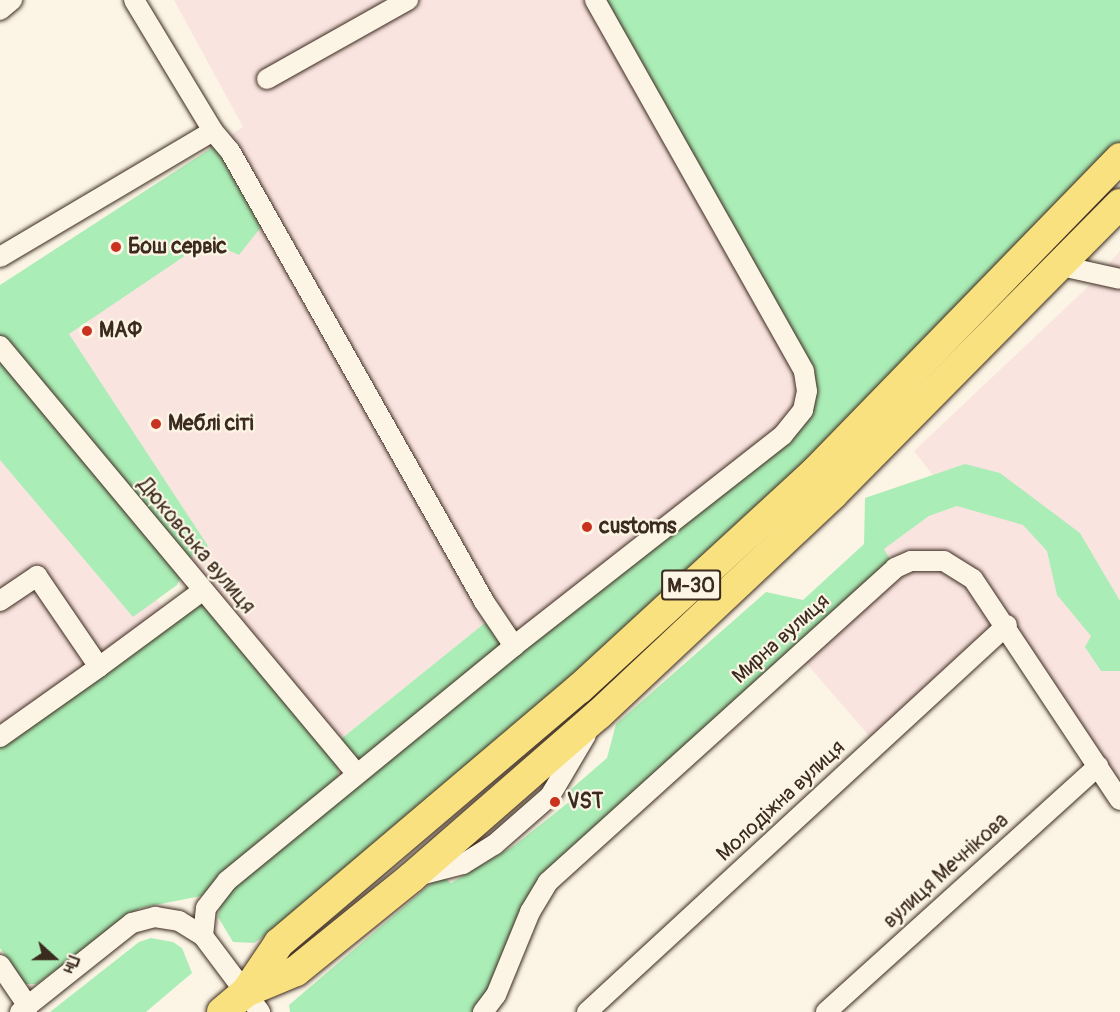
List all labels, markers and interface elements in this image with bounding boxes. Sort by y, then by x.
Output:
place label: Бош сервіс [128,234,227,260]
marker: Бош сервіс [109,240,123,254]
place label: МАФ [99,318,142,344]
marker: МАФ [80,324,94,338]
place label: Меблі сіті [168,411,254,437]
marker: Меблі сіті [149,417,163,431]
street label: Дюковська вулиця [132,473,260,619]
place label: customs [599,514,676,540]
marker: customs [580,520,594,534]
road number: М-30 [661,568,721,602]
street label: Мирна вулиця [727,589,835,689]
street label: Молодіжна вулиця [712,735,850,867]
place label: VST [567,789,603,815]
marker: VST [548,795,562,809]
street label: вулиця Мечнікова [878,808,1014,934]
north arrow [24,928,84,988]
text: Пн [58,953,83,976]

